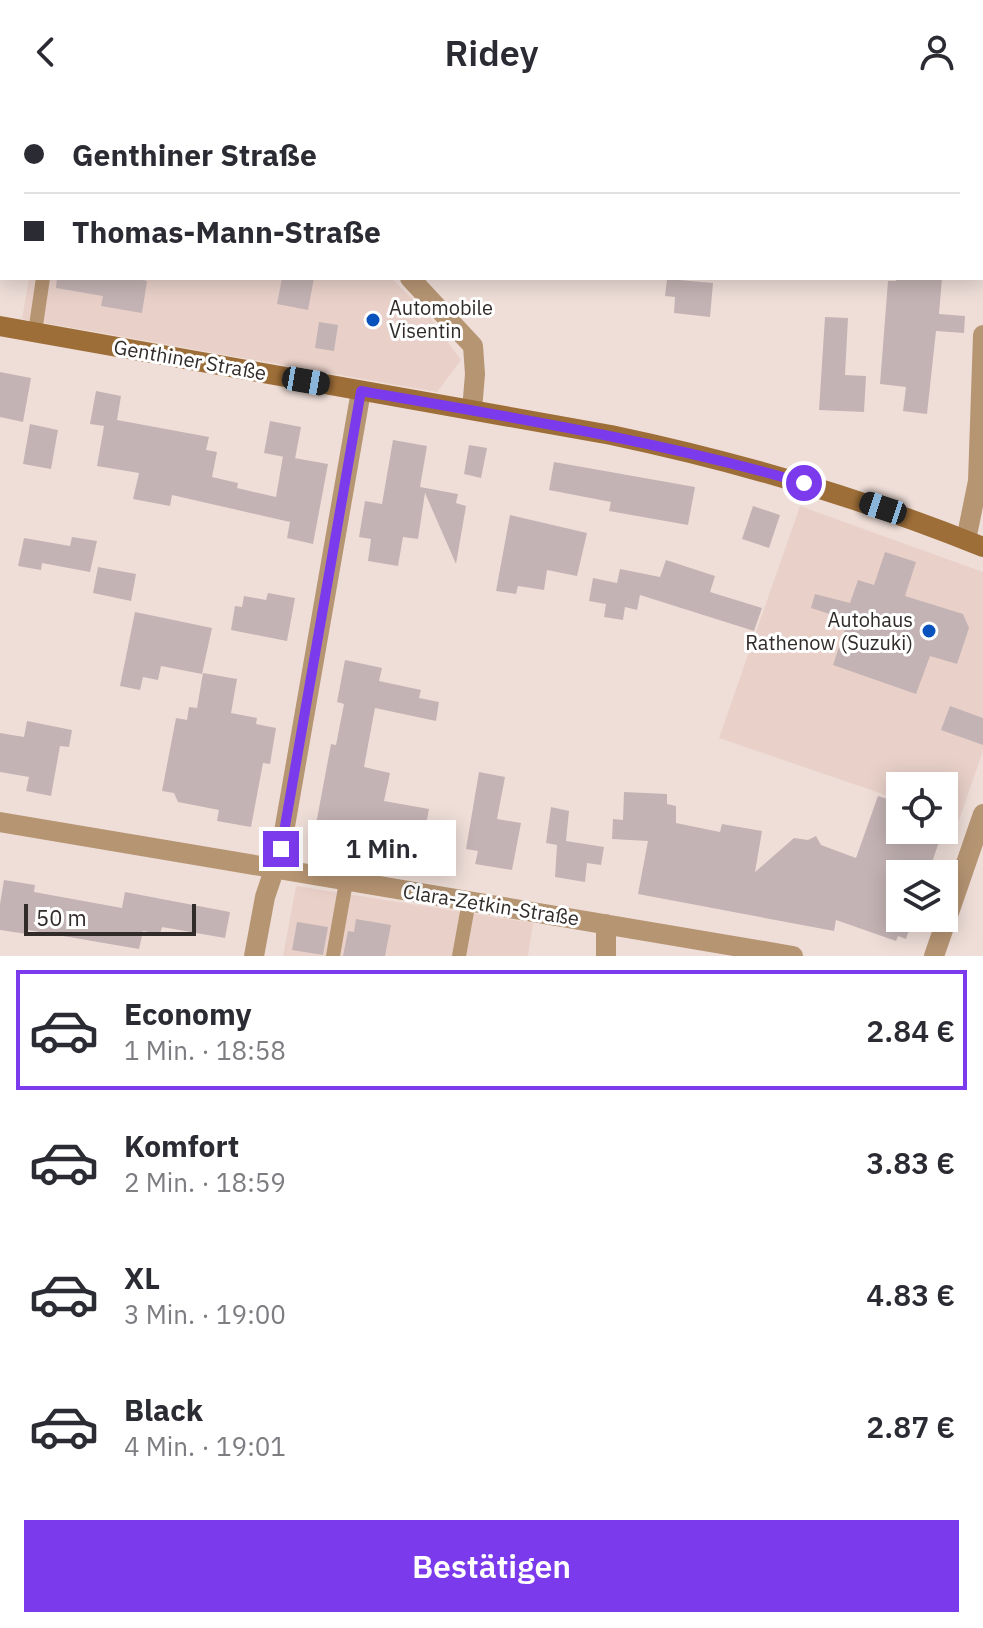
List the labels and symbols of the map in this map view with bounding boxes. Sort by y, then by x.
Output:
place label: Automobile Visentin [389,294,493,344]
marker: Automobile Visentin [364,311,382,329]
street label: Genthiner Straße [112,333,268,386]
car [280,365,332,397]
route start [786,465,822,501]
car [856,489,910,527]
place label: Autohaus Rathenow (Suzuki) [745,606,913,656]
marker: Autohaus Rathenow (Suzuki) [920,622,938,640]
callout: 1 Min. [309,821,457,877]
route end [263,831,299,867]
street label: Clara-Zetkin-Straße [401,877,581,932]
scale bar [24,900,196,936]

